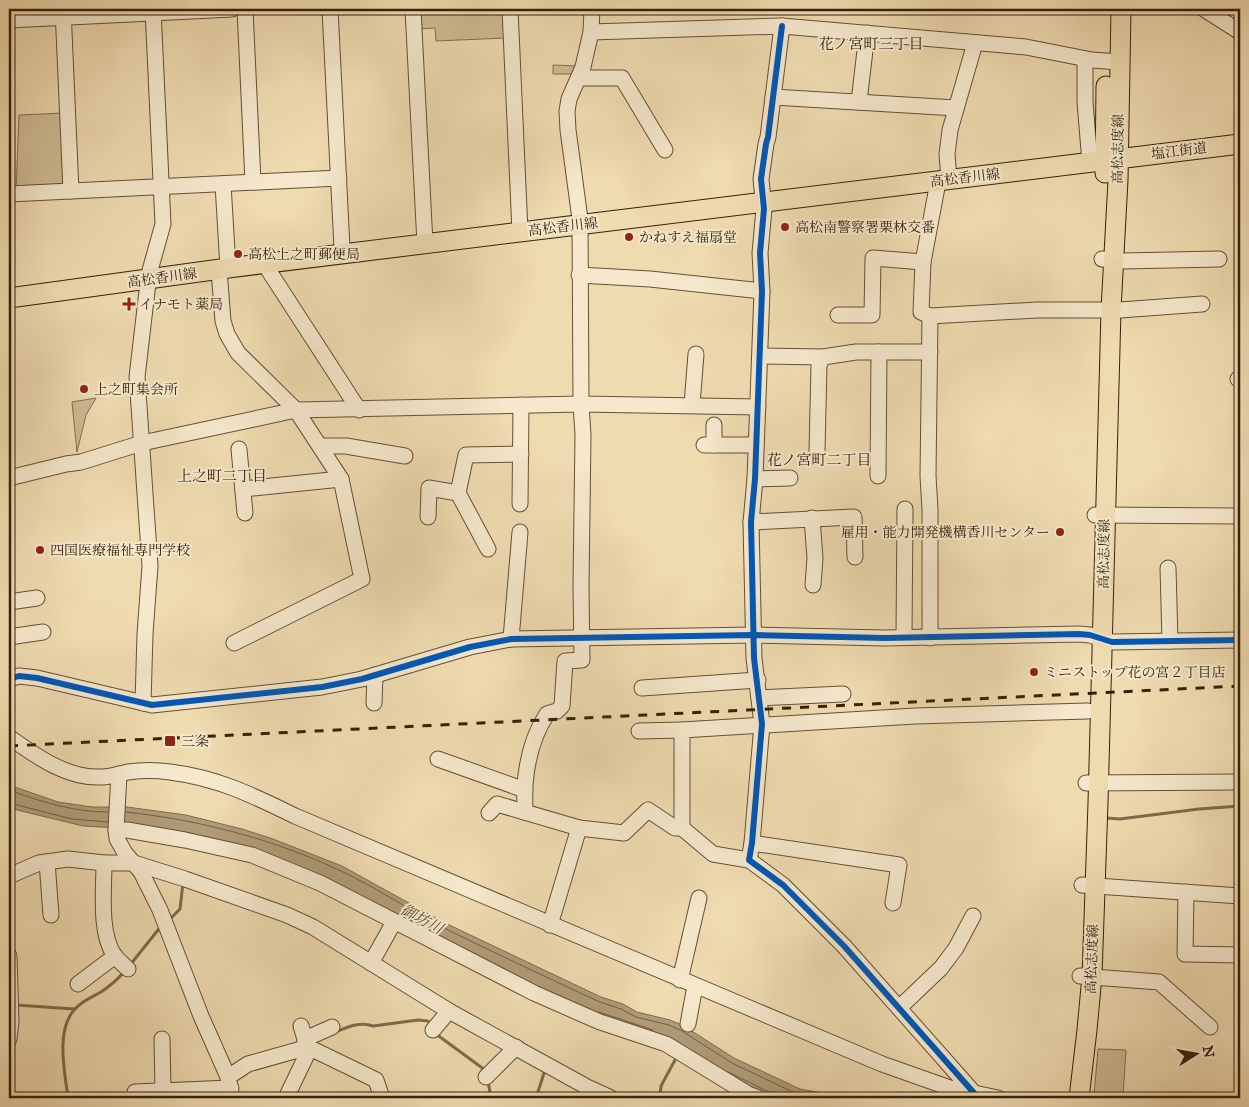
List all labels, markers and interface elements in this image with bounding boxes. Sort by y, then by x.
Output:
district label: 花ノ宮町三丁目 [818,35,924,53]
street label: 高松志度線 [1109,114,1127,184]
street label: 塩江街道 [1150,139,1208,163]
street label: 高松香川線 [929,165,1001,191]
street label: 高松香川線 [527,214,599,240]
place label: 高松南警察署栗林交番 [795,219,935,236]
marker: 高松南警察署栗林交番 [779,221,791,233]
place label: かねすえ福扇堂 [639,229,737,246]
marker: かねすえ福扇堂 [623,231,635,243]
place label: 高松上之町郵便局 [248,246,360,263]
marker: 高松上之町郵便局 [232,248,244,260]
street label: 高松香川線 [126,265,198,291]
place label: イナモト薬局 [139,296,223,313]
marker: イナモト薬局 [123,298,135,310]
place label: 上之町集会所 [94,381,178,398]
marker: 上之町集会所 [78,383,90,395]
district label: 花ノ宮町二丁目 [766,451,872,469]
district label: 上之町二丁目 [177,467,267,485]
street label: 高松志度線 [1095,519,1113,589]
place label: 雇用・能力開発機構香川センター [841,524,1050,541]
marker: 雇用・能力開発機構香川センター [1054,526,1066,538]
place label: 四国医療福祉専門学校 [50,542,190,559]
marker: 四国医療福祉専門学校 [34,544,46,556]
place label: ミニストップ花の宮２丁目店 [1044,664,1226,681]
marker: ミニストップ花の宮２丁目店 [1028,666,1040,678]
place label: 三条 [181,733,209,750]
marker: 三条 [163,734,177,748]
water label: 御坊川 [398,900,448,938]
street label: 高松志度線 [1082,924,1102,994]
north arrow [1172,1030,1222,1080]
text: N [1199,1044,1218,1059]

